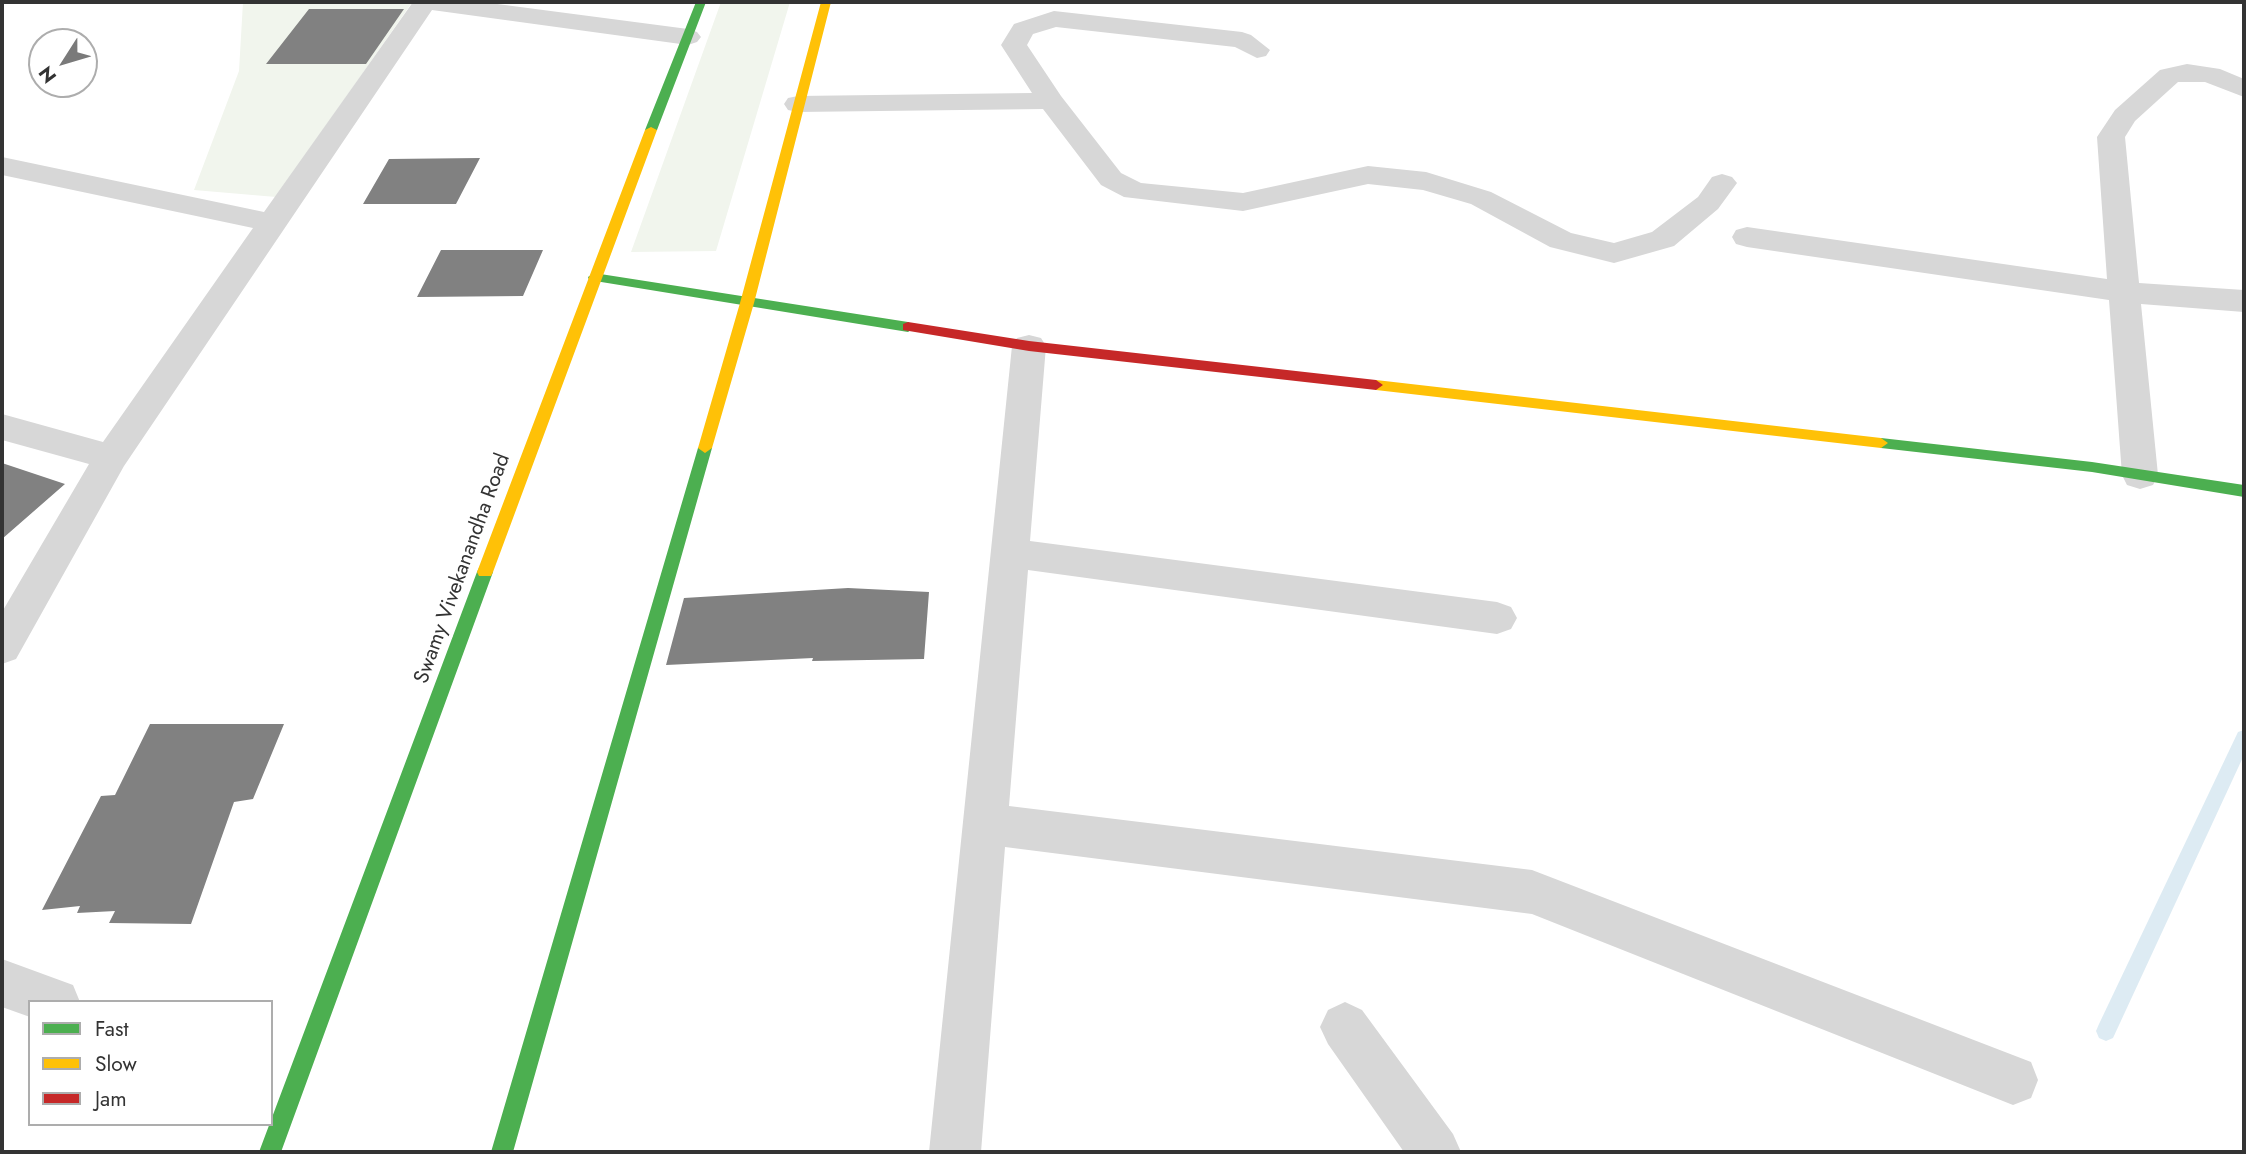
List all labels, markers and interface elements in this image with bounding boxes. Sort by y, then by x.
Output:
north arrow [28,28,98,98]
text: N [32,61,63,89]
street label: Swamy Vivekanandha Road [410,451,516,687]
legend [28,1000,273,1126]
text: Fast [95,1014,128,1044]
text: Slow [95,1049,137,1079]
text: Jam [95,1084,127,1114]

